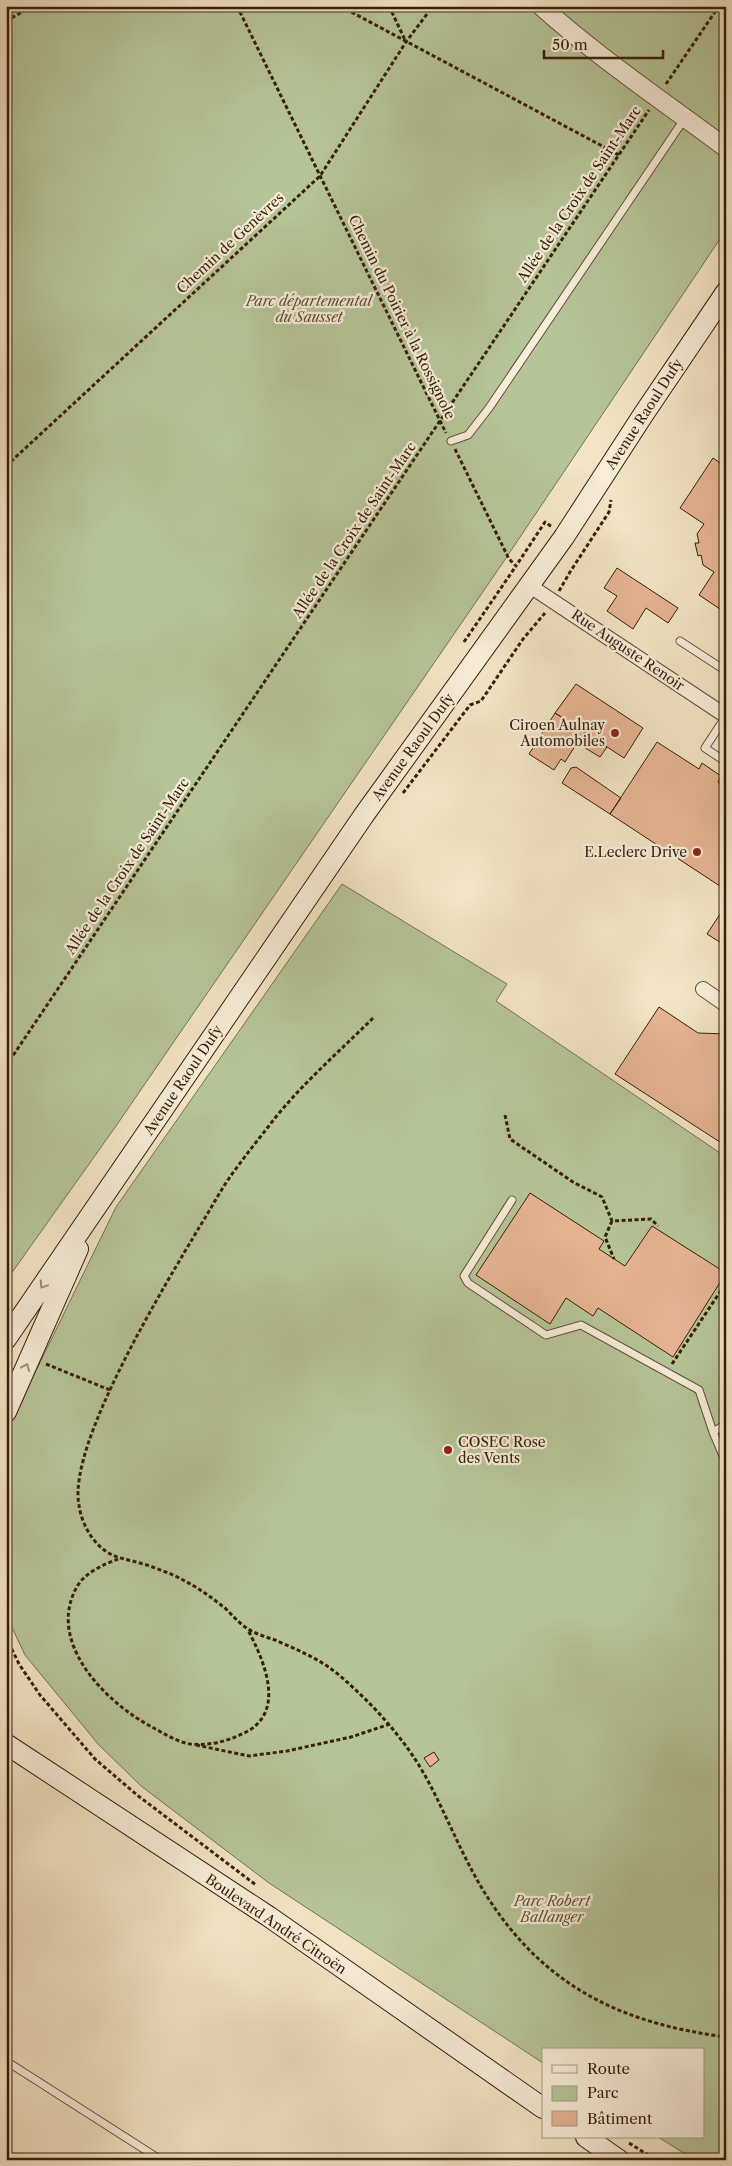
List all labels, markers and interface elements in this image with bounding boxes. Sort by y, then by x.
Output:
scale bar [544,28,663,60]
text: 50 m [552,35,588,54]
street label: Allée de la Croix de Saint-Marc [513,102,645,286]
street label: Chemin de Genèvres [173,189,287,297]
street label: Chemin du Poirier à la Rossignole [345,212,459,422]
park label: Parc départemental du Sausset [245,292,374,326]
street label: Avenue Raoul Dufy [601,355,687,474]
street label: Allée de la Croix de Saint-Marc [288,438,420,622]
street label: Rue Auguste Renoir [568,605,688,695]
street label: Avenue Raoul Dufy [367,689,458,805]
place label: Ciroen Aulnay Automobiles [509,716,605,750]
marker: Ciroen Aulnay Automobiles [609,727,621,739]
street label: Allée de la Croix de Saint-Marc [61,774,193,958]
place label: E.Leclerc Drive [584,843,687,861]
marker: E.Leclerc Drive [691,846,703,858]
street label: Avenue Raoul Dufy [139,1021,227,1139]
one-way arrow [39,1280,49,1289]
one-way arrow [20,1363,30,1372]
place label: COSEC Rose des Vents [458,1433,546,1467]
marker: COSEC Rose des Vents [442,1444,454,1456]
street label: Boulevard André Citroën [202,1870,350,1978]
park label: Parc Robert Ballanger [513,1892,591,1926]
legend [542,2048,704,2138]
text: Route [587,2059,630,2078]
text: Parc [587,2083,619,2102]
text: Bâtiment [587,2109,653,2128]

